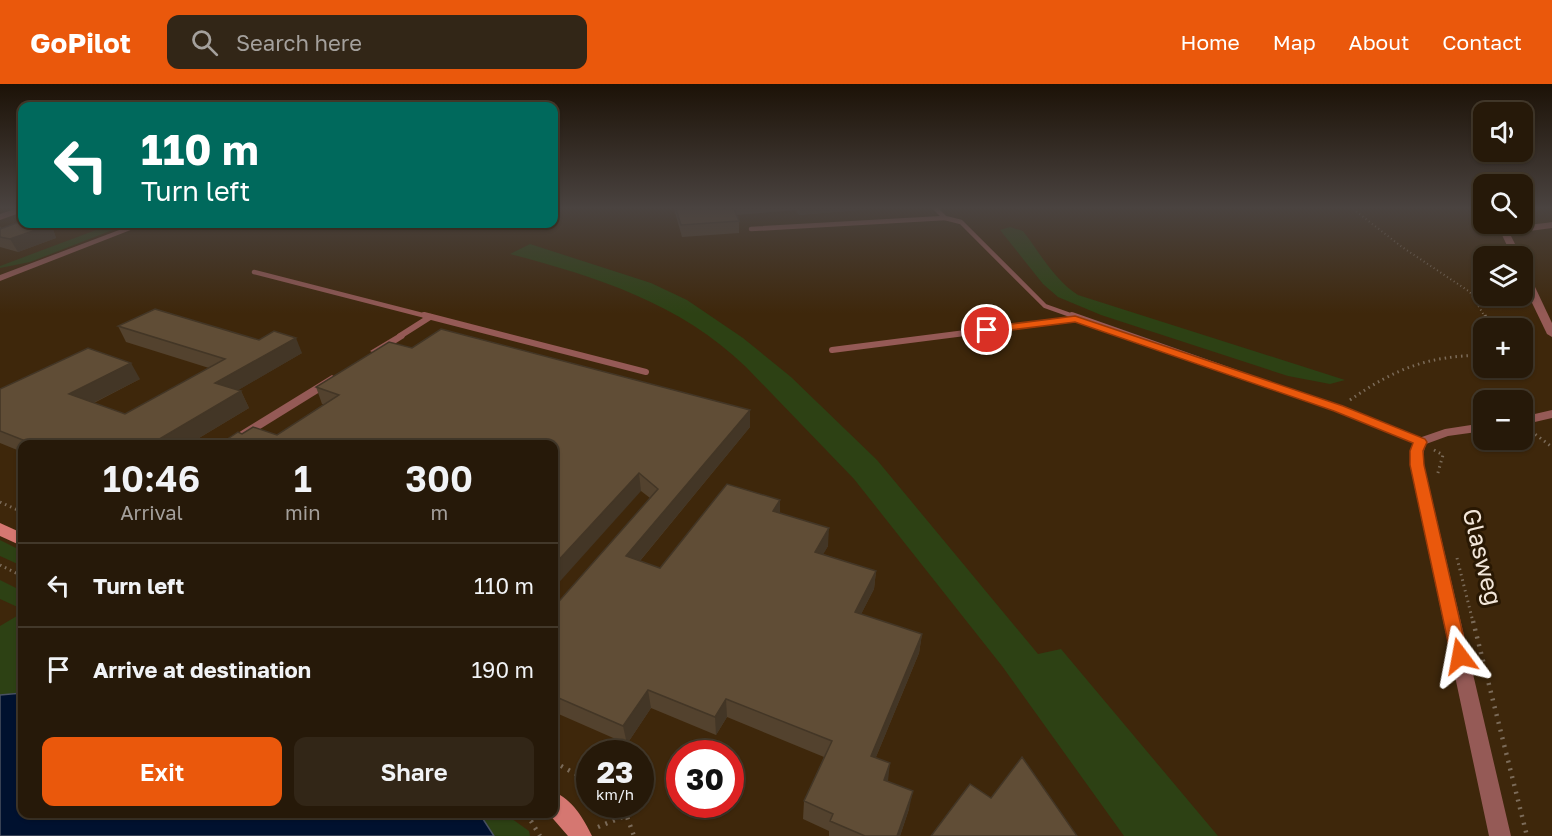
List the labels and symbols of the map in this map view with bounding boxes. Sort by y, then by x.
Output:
pin [961,304,1012,355]
street label: Glasweg [1457,505,1509,608]
position arrow [1428,624,1492,688]
speed limit sign: 30 [666,740,744,818]

